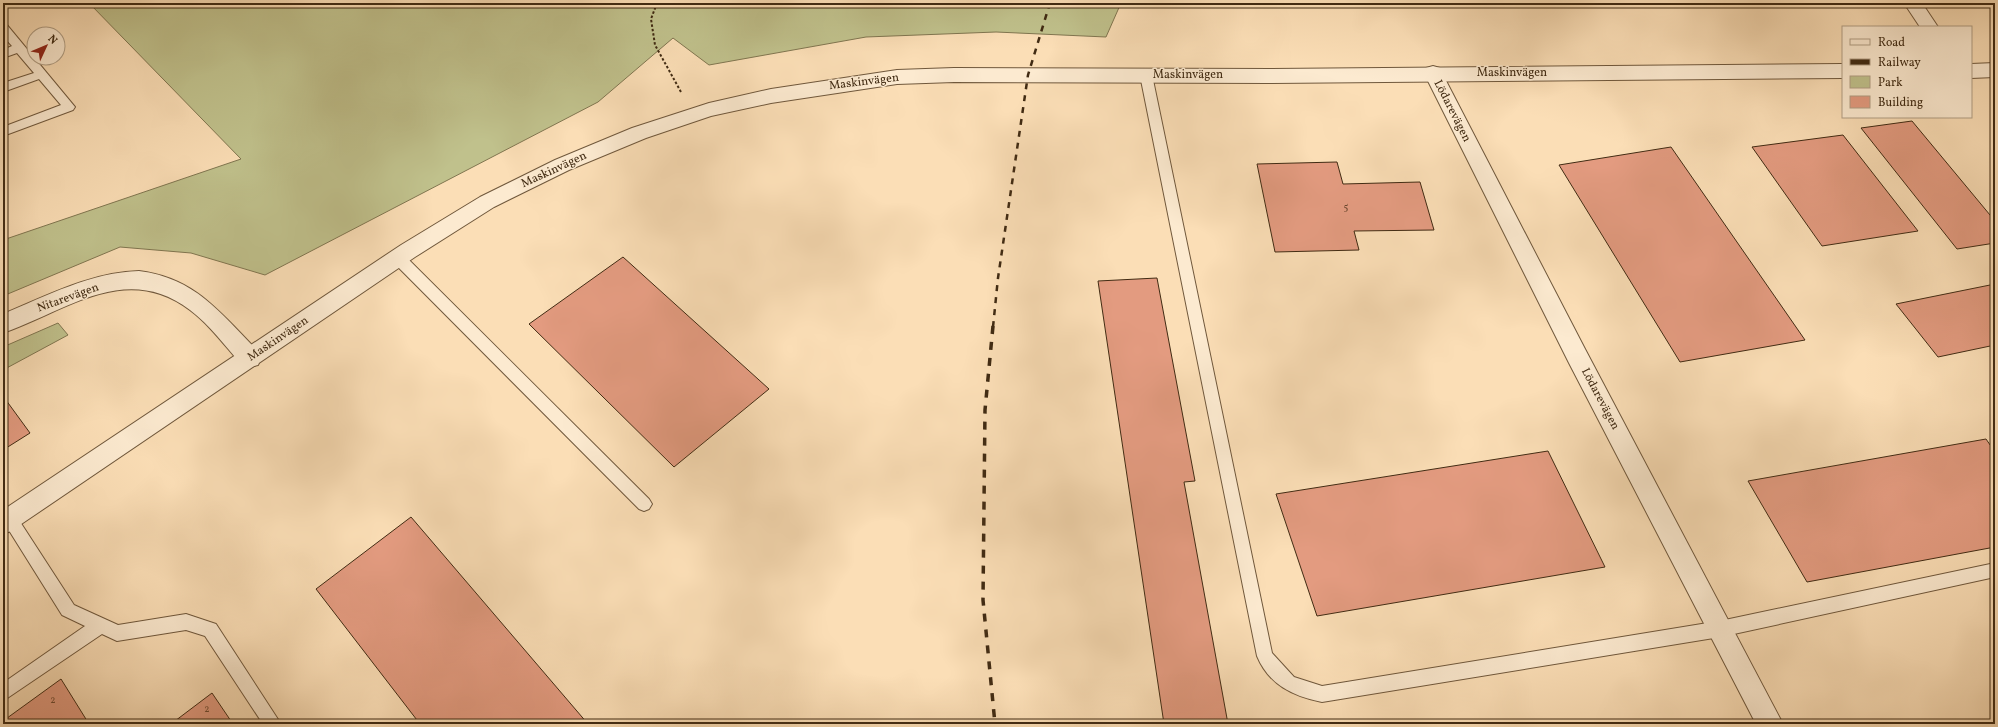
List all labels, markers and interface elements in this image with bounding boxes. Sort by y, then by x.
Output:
north arrow [26,26,66,66]
legend [1842,26,1972,118]
text: N [44,32,60,48]
text: Road [1878,35,1905,51]
text: Railway [1878,55,1921,71]
street label: Maskinvägen [1477,65,1547,81]
street label: Maskinvägen [1153,67,1223,83]
street label: Maskinvägen [828,70,900,94]
text: Park [1878,75,1903,91]
street label: Lödarevägen [1429,77,1475,145]
text: Building [1878,95,1923,111]
street label: Maskinvägen [519,148,589,192]
house number: 5 [1344,200,1349,214]
street label: Nitarevägen [35,279,101,317]
street label: Maskinvägen [244,313,312,365]
street label: Lödarevägen [1577,365,1623,433]
house number: 2 [50,693,56,707]
house number: 2 [204,702,210,716]

